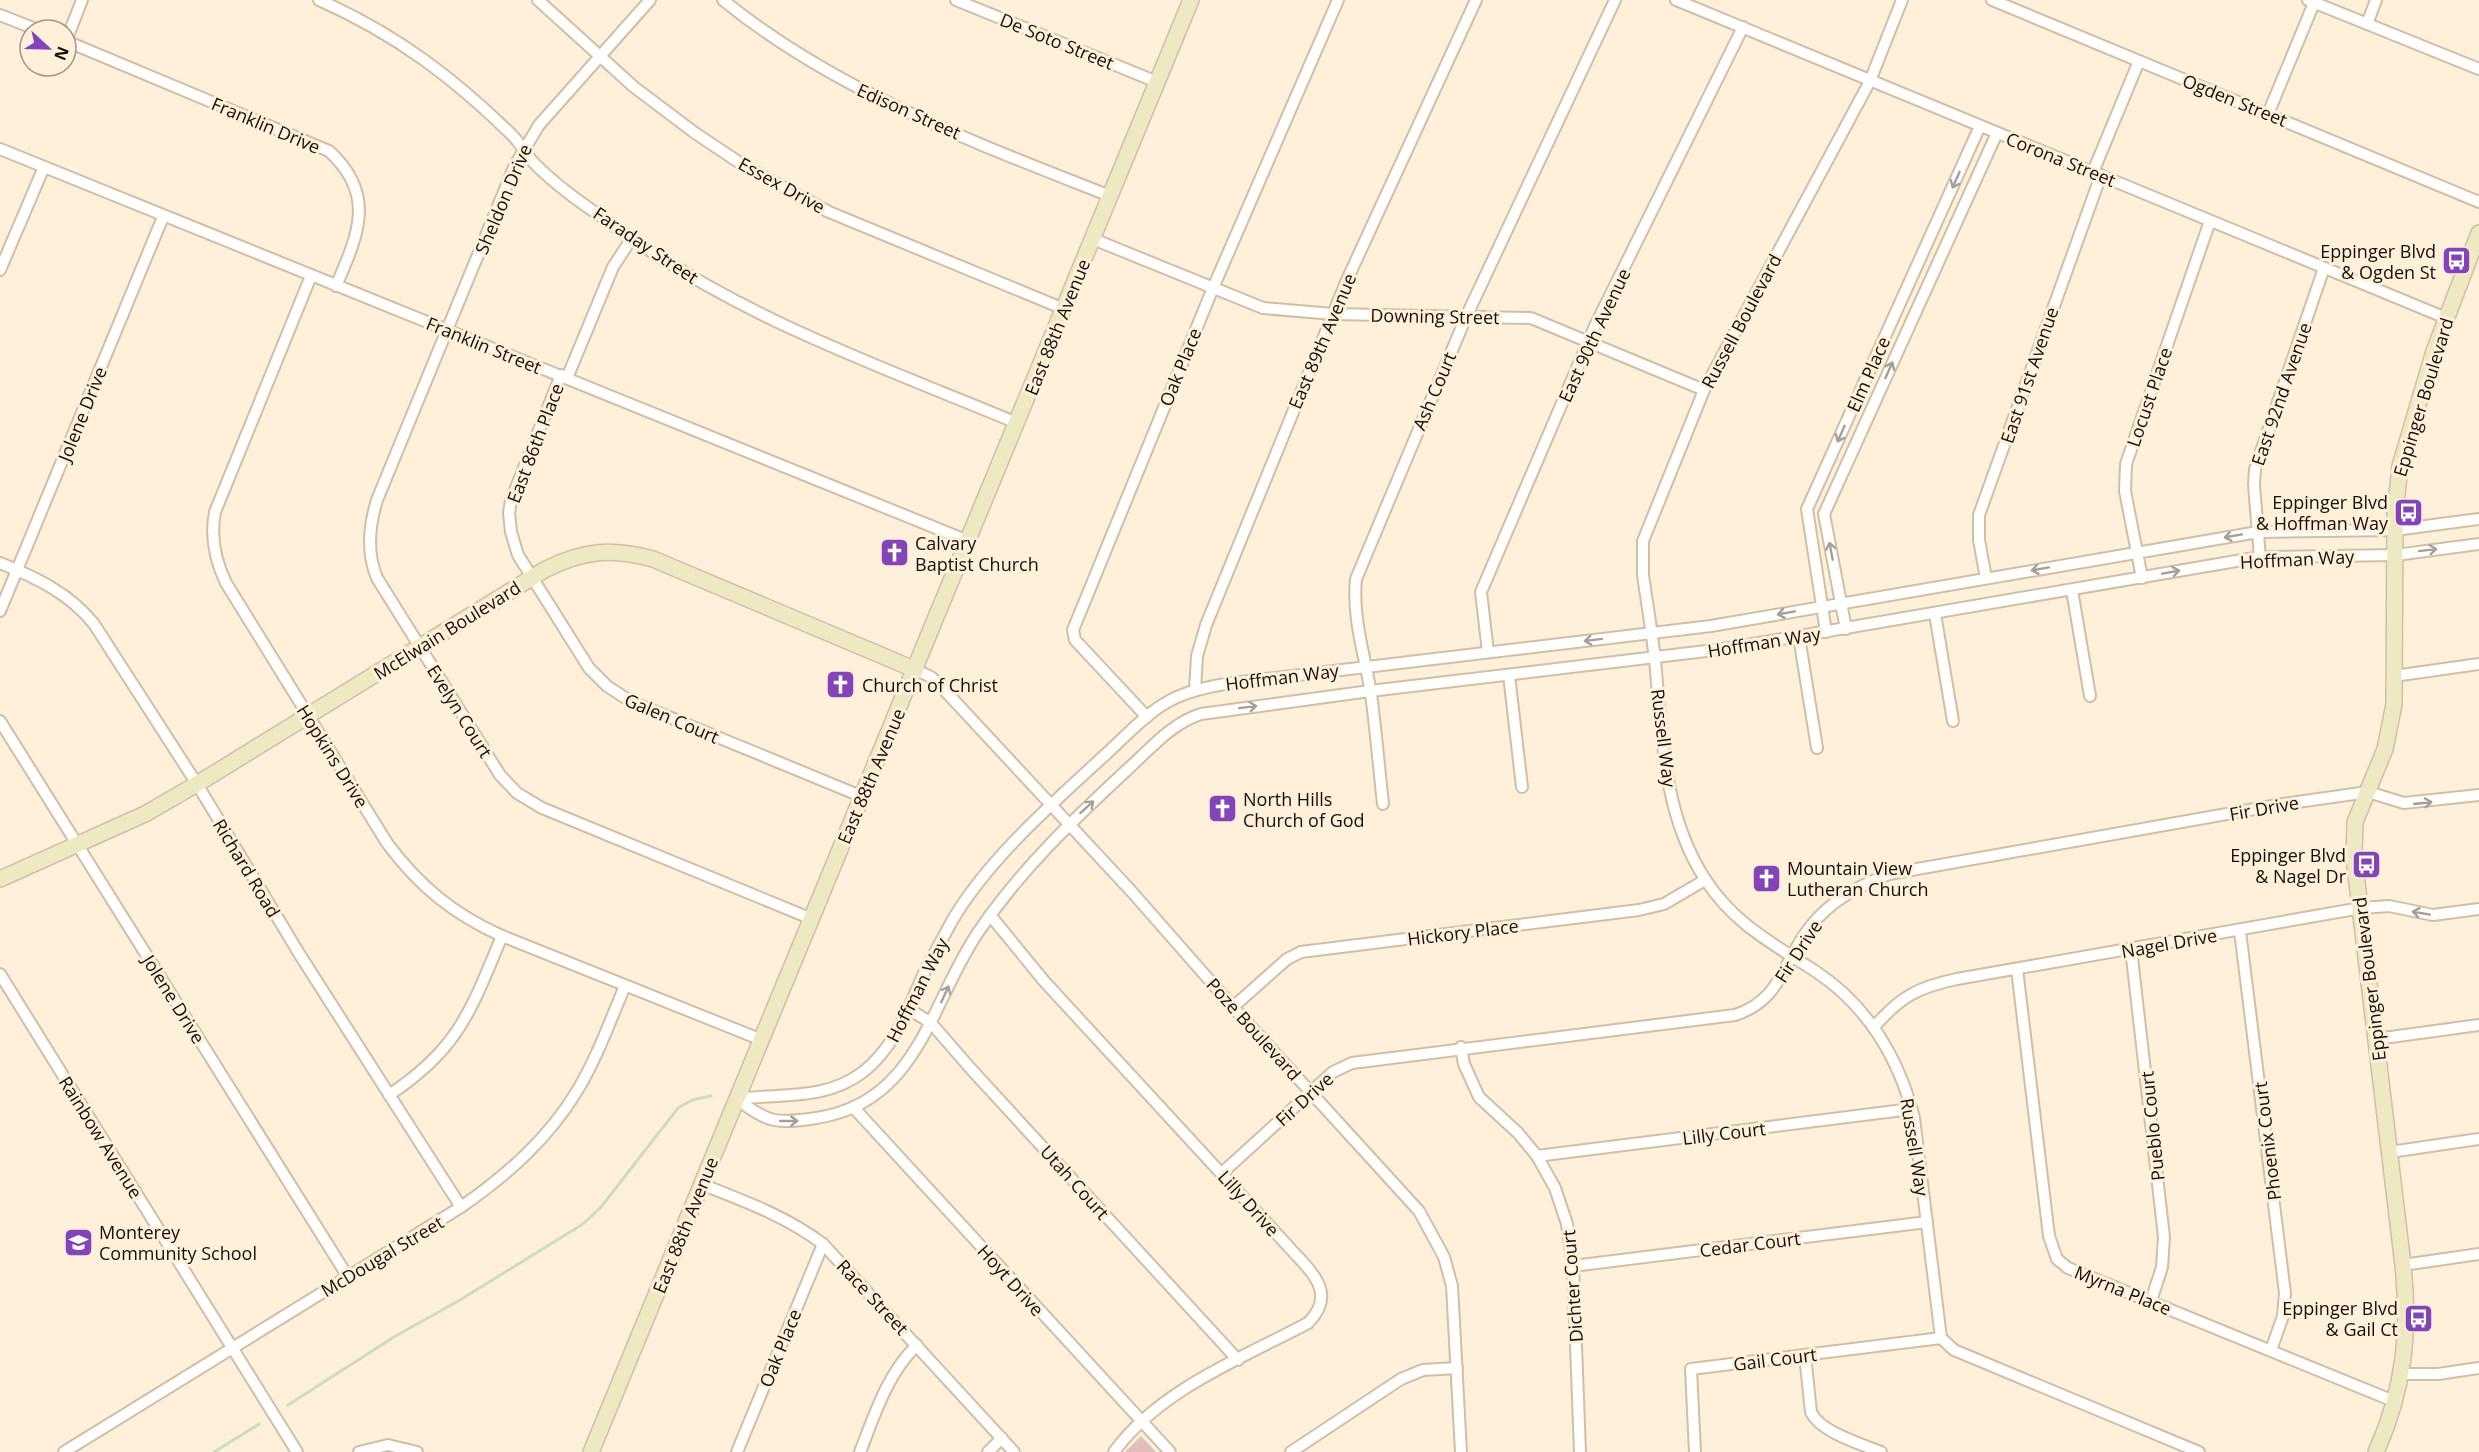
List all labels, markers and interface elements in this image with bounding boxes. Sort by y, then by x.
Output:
street label: De Soto Street [997,7,1117,75]
north arrow [18,18,78,78]
text: N [49,43,75,64]
street label: Ogden Street [2179,68,2291,132]
street label: Edison Street [853,77,965,145]
street label: Franklin Drive [208,91,324,159]
street label: Corona Street [2003,126,2119,192]
street label: Sheldon Drive [469,140,537,258]
street label: Essex Drive [734,151,830,219]
one-way arrow [1950,170,1961,188]
street label: Faraday Street [589,201,703,289]
place label: Eppinger Blvd & Ogden St [2320,239,2436,284]
bus stop icon: Eppinger Blvd & Ogden St [2441,245,2473,277]
street label: Russell Boulevard [1696,250,1786,392]
street label: East 88th Avenue [1019,255,1095,399]
street label: East 90th Avenue [1552,264,1636,406]
street label: East 89th Avenue [1283,270,1361,412]
street label: Downing Street [1370,303,1500,329]
street label: East 91st Avenue [1994,304,2064,446]
street label: Franklin Street [423,311,545,379]
street label: Eppinger Boulevard [2387,315,2459,479]
street label: East 92nd Avenue [2245,319,2317,469]
street label: Oak Place [1153,324,1207,410]
street label: Elm Place [1841,333,1895,415]
street label: Locust Place [2121,344,2177,450]
street label: Ash Court [1407,348,1461,434]
one-way arrow [1884,362,1895,380]
street label: Jolene Drive [51,363,112,467]
street label: East 86th Place [501,380,569,506]
one-way arrow [1834,424,1846,442]
place label: Eppinger Blvd & Hoffman Way [2256,490,2389,535]
bus stop icon: Eppinger Blvd & Hoffman Way [2393,496,2425,528]
place label: Calvary Baptist Church [915,531,1039,576]
one-way arrow [2223,531,2243,542]
church icon: Calvary Baptist Church [878,537,910,569]
one-way arrow [1825,541,1836,561]
street label: Hoffman Way [2239,544,2356,574]
one-way arrow [2417,545,2437,556]
one-way arrow [2031,564,2051,575]
one-way arrow [2161,567,2180,578]
street label: McElwain Boulevard [369,575,525,685]
one-way arrow [1777,608,1797,619]
street label: Hoffman Way [1706,621,1823,663]
one-way arrow [1584,635,1604,646]
street label: Hoffman Way [1224,658,1341,696]
street label: Evelyn Court [422,660,498,762]
church icon: Church of Christ [825,669,857,701]
place label: Church of Christ [862,673,998,697]
street label: Galen Court [621,687,723,749]
street label: Russell Way [1646,687,1682,789]
street label: Hopkins Drive [292,700,374,812]
one-way arrow [1237,701,1257,712]
street label: East 88th Avenue [832,705,910,847]
place label: North Hills Church of God [1243,787,1365,832]
street label: Fir Drive [2227,790,2301,826]
church icon: North Hills Church of God [1206,793,1238,825]
one-way arrow [2412,797,2432,808]
one-way arrow [1079,800,1094,814]
street label: Richard Road [208,814,286,922]
place label: Eppinger Blvd & Nagel Dr [2230,843,2347,888]
bus stop icon: Eppinger Blvd & Nagel Dr [2351,849,2383,881]
place label: Mountain View Lutheran Church [1787,856,1929,901]
church icon: Mountain View Lutheran Church [1750,862,1782,894]
street label: Eppinger Boulevard [2347,896,2391,1062]
one-way arrow [2412,907,2431,918]
street label: Hickory Place [1406,913,1520,951]
street label: Fir Drive [1769,915,1827,987]
street label: Nagel Drive [2119,923,2219,963]
street label: Hoffman Way [880,933,954,1046]
street label: Jolene Drive [136,948,211,1048]
street label: Poze Boulevard [1201,973,1307,1085]
one-way arrow [940,985,952,1003]
street label: Fir Drive [1270,1067,1338,1131]
street label: Pueblo Court [2134,1070,2170,1182]
street label: Rainbow Avenue [54,1071,148,1203]
street label: Phoenix Court [2248,1080,2286,1202]
street label: Russell Way [1895,1096,1935,1199]
one-way arrow [778,1115,798,1127]
street label: Lilly Court [1681,1116,1767,1150]
street label: Utah Court [1035,1140,1115,1224]
street label: East 88th Avenue [647,1153,723,1297]
street label: Lilly Drive [1213,1165,1285,1241]
street label: McDougal Street [316,1210,448,1302]
place label: Monterey Community School [99,1220,257,1265]
school or university icon: Monterey Community School [62,1226,94,1258]
street label: Cedar Court [1698,1226,1802,1262]
street label: Dichter Court [1556,1229,1588,1343]
street label: Hoyt Drive [973,1239,1049,1321]
street label: Race Street [832,1254,914,1340]
street label: Myrna Place [2071,1260,2175,1320]
place label: Eppinger Blvd & Gail Ct [2282,1296,2398,1341]
bus stop icon: Eppinger Blvd & Gail Ct [2403,1302,2435,1334]
street label: Oak Place [753,1305,807,1391]
street label: Gail Court [1732,1342,1818,1376]

